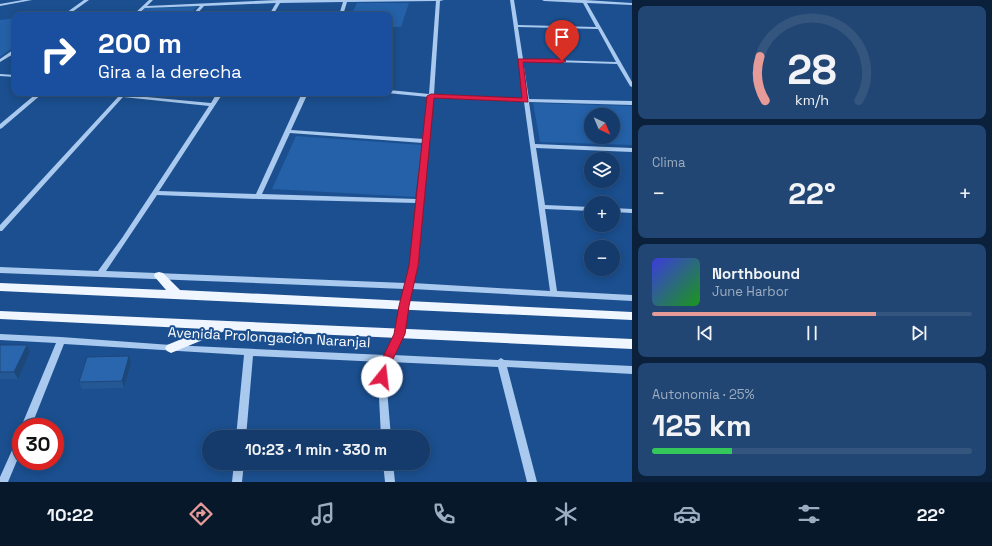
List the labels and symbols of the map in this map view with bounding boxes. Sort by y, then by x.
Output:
pin [545,20,579,61]
north arrow [584,108,620,144]
street label: Avenida Prolongación Naranjal [167,323,371,351]
position arrow [361,356,403,398]
speed limit sign: 30 [12,418,64,470]

